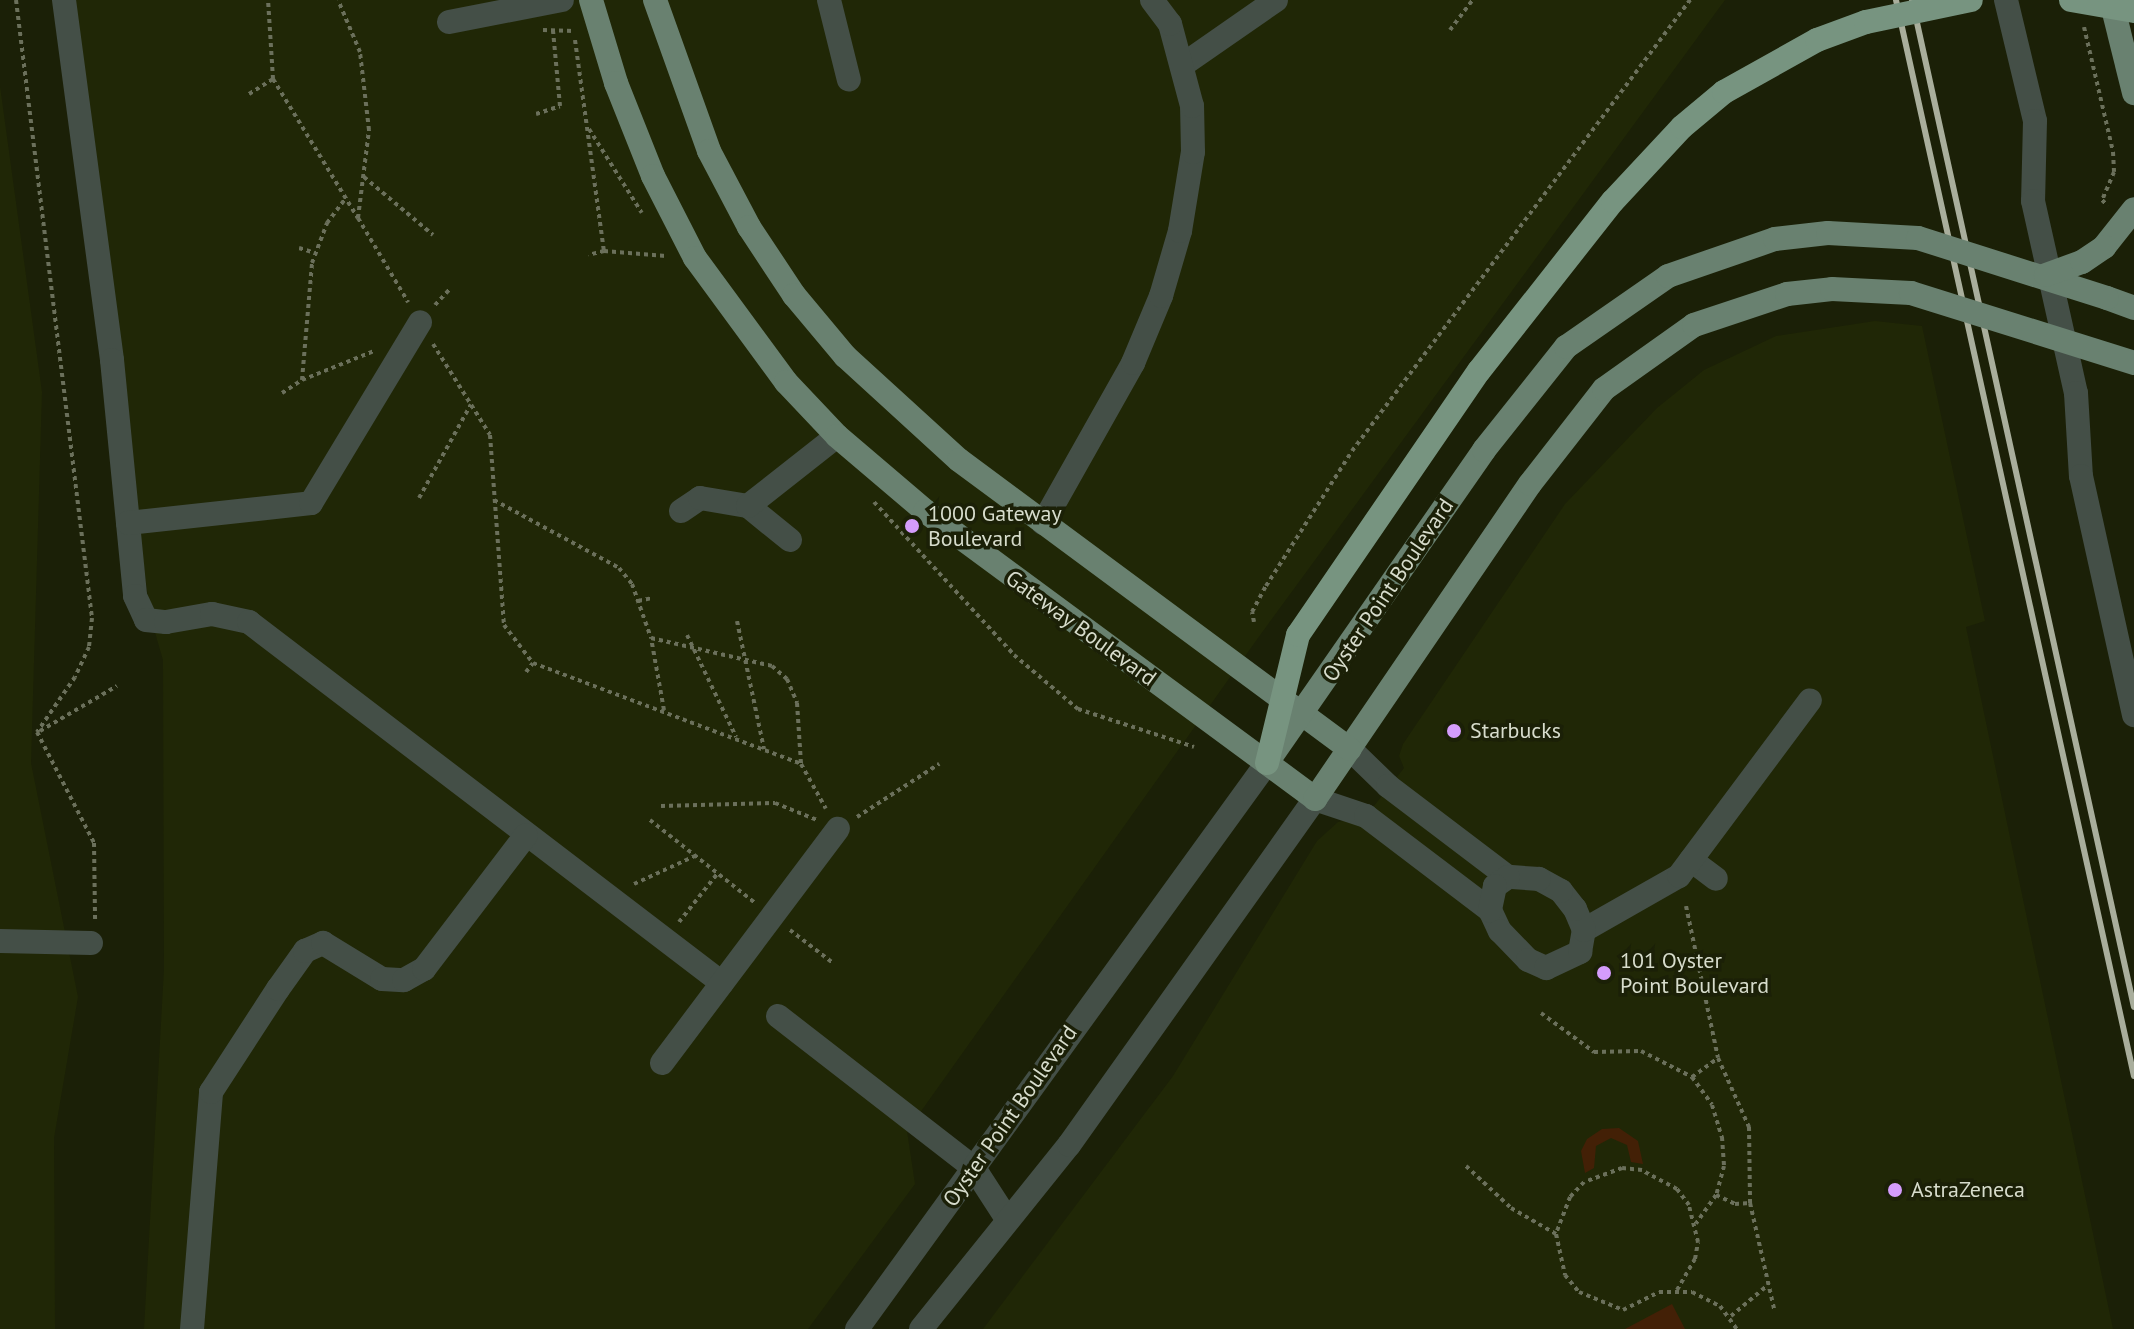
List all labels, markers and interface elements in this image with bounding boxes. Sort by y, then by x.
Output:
street label: Oyster Point Boulevard [1317,494,1459,686]
place label: 1000 Gateway Boulevard [928,500,1062,552]
marker: 1000 Gateway Boulevard [903,517,921,535]
street label: Gateway Boulevard [1000,564,1162,692]
place label: Starbucks [1470,718,1561,744]
marker: Starbucks [1445,722,1463,740]
place label: 101 Oyster Point Boulevard [1620,947,1769,998]
marker: 101 Oyster Point Boulevard [1595,964,1613,982]
street label: Oyster Point Boulevard [938,1020,1082,1212]
place label: AstraZeneca [1911,1177,2025,1203]
marker: AstraZeneca [1886,1181,1904,1199]

